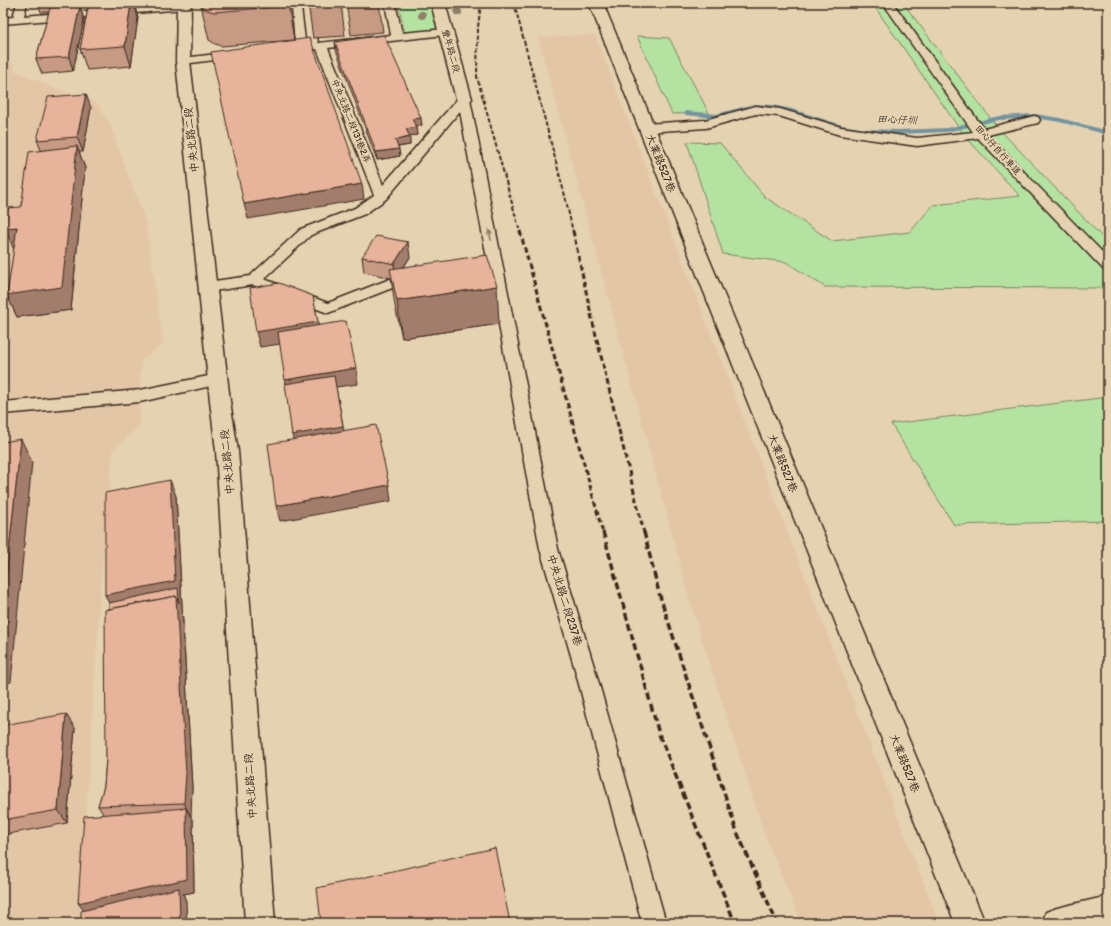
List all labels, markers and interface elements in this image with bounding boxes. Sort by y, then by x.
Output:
street label: 豐年路二段 [439,28,462,74]
street label: 中央北路二段131巷2弄 [329,77,372,165]
street label: 中央北路二段 [182,106,201,173]
water label: 田心仔圳 [877,113,918,127]
street label: 田心仔自行車道 [972,123,1023,177]
street label: 大業路527巷 [643,132,678,194]
one-way arrow [486,228,492,241]
street label: 中央北路二段 [218,429,237,495]
street label: 大業路527巷 [765,432,800,494]
street label: 中央北路二段237巷 [544,553,585,648]
street label: 大業路527巷 [887,732,922,794]
street label: 中央北路二段 [242,753,259,819]

